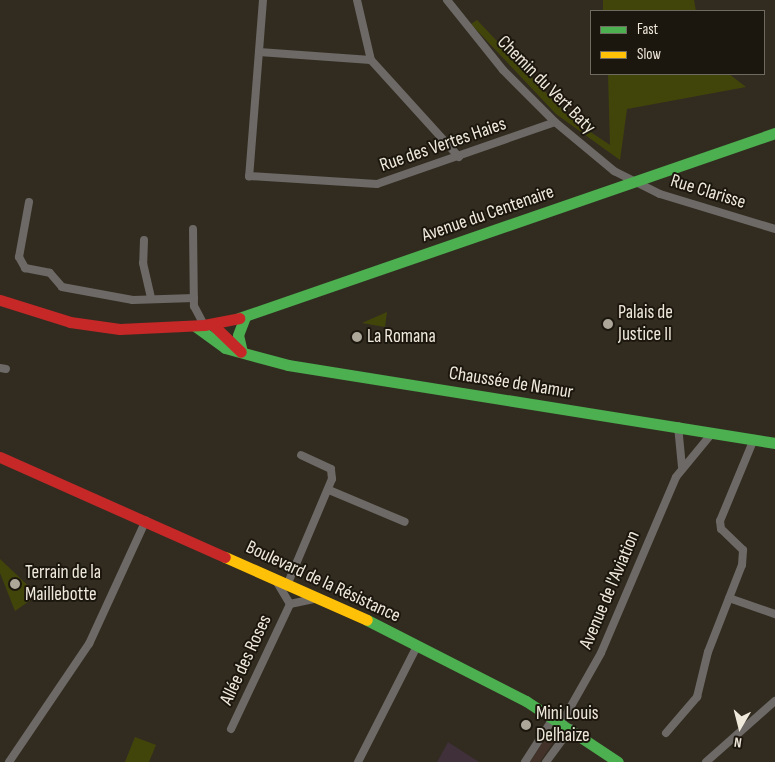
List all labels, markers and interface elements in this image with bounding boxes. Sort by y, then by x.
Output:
legend [590,10,765,75]
text: Fast [637,20,658,39]
street label: Chemin du Vert Baty [492,31,600,139]
text: Slow [637,45,661,64]
street label: Rue des Vertes Haies [377,113,509,177]
street label: Rue Clarisse [668,170,748,214]
street label: Avenue du Centenaire [419,181,557,247]
place label: Palais de Justice II [618,302,673,346]
marker: Palais de Justice II [602,318,614,330]
place label: La Romana [367,326,436,348]
marker: La Romana [351,331,363,343]
street label: Chaussée de Namur [447,362,575,404]
street label: Avenue de l'Aviation [575,528,645,652]
street label: Boulevard de la Résistance [242,536,404,628]
place label: Terrain de la Maillebotte [25,562,101,606]
marker: Terrain de la Maillebotte [9,578,21,590]
street label: Allée des Roses [215,611,277,709]
north arrow [715,702,765,752]
place label: Mini Louis Delhaize [536,703,599,747]
marker: Mini Louis Delhaize [520,719,532,731]
text: N [733,733,743,751]

